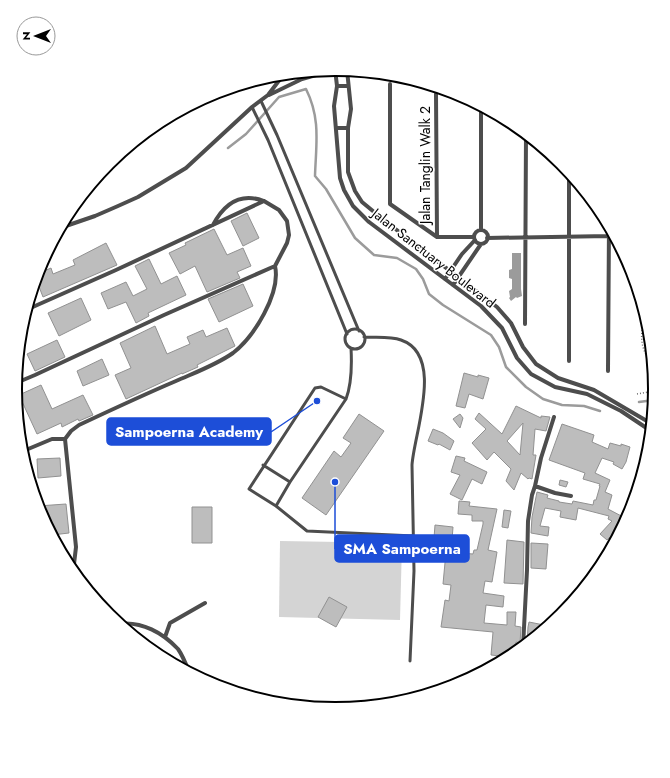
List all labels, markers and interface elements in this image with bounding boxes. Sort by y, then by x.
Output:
north arrow [16,16,56,56]
text: N [18,32,34,40]
street label: Jalan Tanglin Walk 2 [415,106,435,226]
street label: Jalan Sanctuary Boulevard [366,202,500,313]
callout: Sampoerna Academy [107,418,271,445]
text: Sampoerna Academy [115,421,263,443]
callout: SMA Sampoerna [335,535,469,562]
text: SMA Sampoerna [343,538,461,560]

